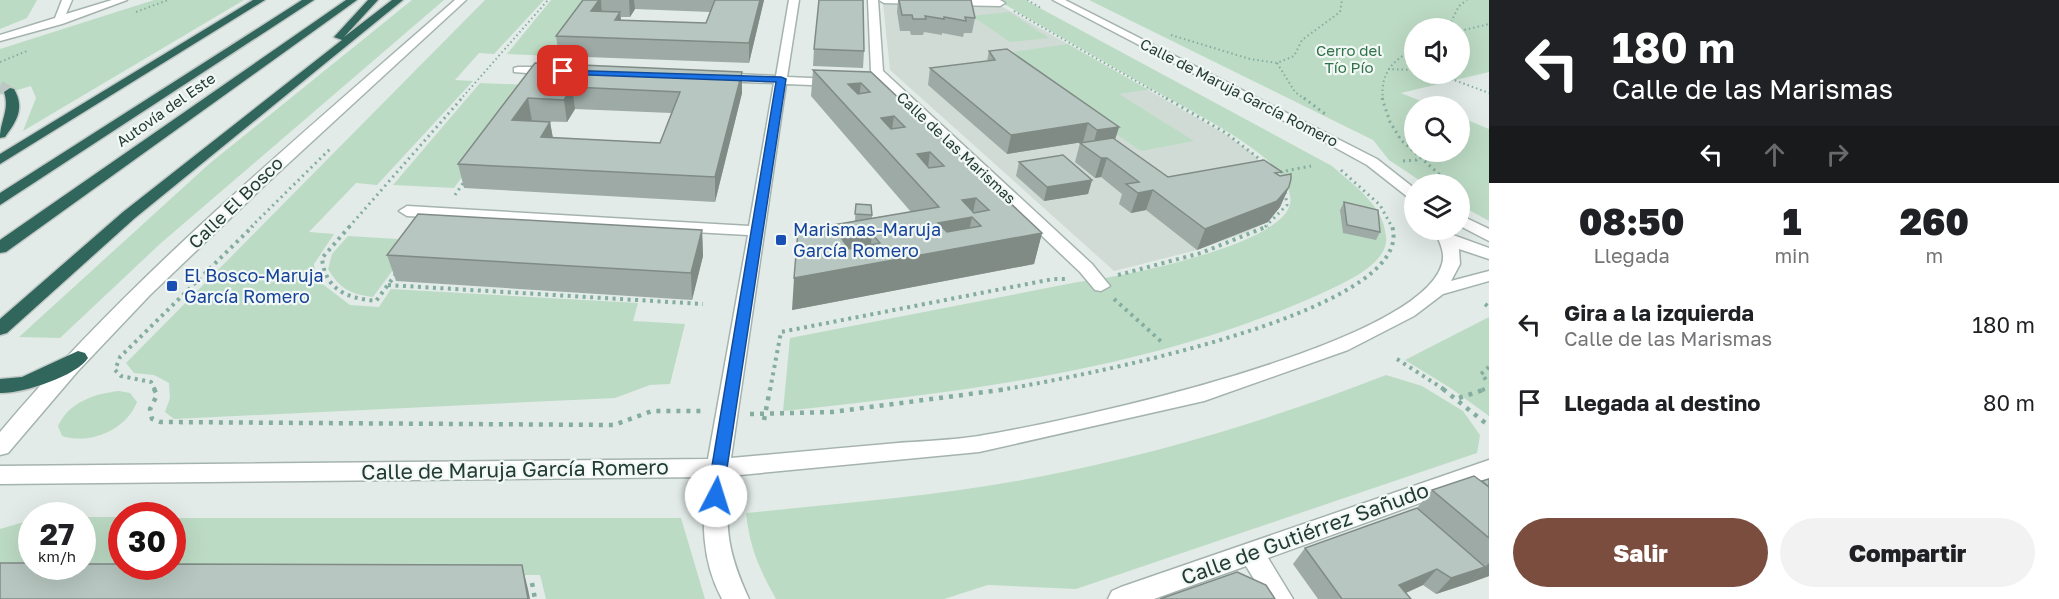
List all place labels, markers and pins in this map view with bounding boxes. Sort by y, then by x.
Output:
pin [537,45,588,96]
place label: Marismas-Maruja García Romero [793,218,941,261]
marker: Marismas-Maruja García Romero [774,233,788,247]
place label: El Bosco-Maruja García Romero [184,264,324,307]
marker: El Bosco-Maruja García Romero [165,279,179,293]

